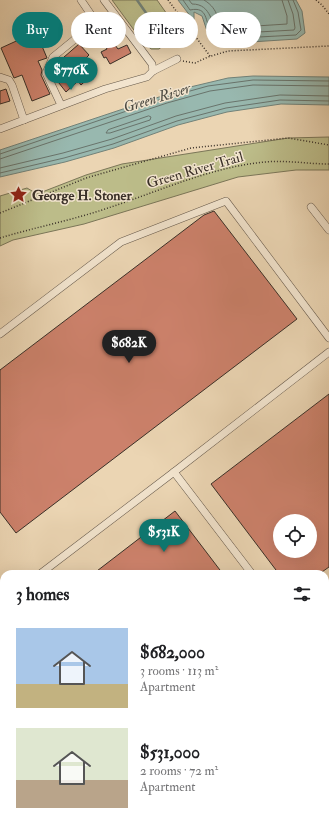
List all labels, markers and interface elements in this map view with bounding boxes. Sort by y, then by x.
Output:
chip: Buy [12,12,63,48]
chip: Rent [71,12,126,48]
chip: Filters [134,12,198,48]
chip: New [206,12,261,48]
pin: $776K [43,57,99,91]
text: $776K [54,62,88,78]
water label: Green River [121,78,194,117]
street label: Green River Trail [145,148,246,192]
place icon: George H. Stoner [9,185,29,205]
place label: George H. Stoner [32,187,132,205]
pin: $682K [101,330,157,364]
text: $682K [111,335,147,351]
map controls [273,514,317,558]
button: locate [273,514,317,558]
pin: $531K [136,519,192,553]
text: $531K [148,524,180,540]
icon: filters [291,583,313,605]
text: 3 homes [16,584,69,605]
text: $682,000 [140,642,205,663]
icon: home [48,644,96,692]
text: 3 rooms · 113 m² [140,663,218,679]
text: Apartment [140,679,196,695]
text: $531,000 [140,742,200,763]
icon: home [48,744,96,792]
text: 2 rooms · 72 m² [140,763,218,779]
text: Apartment [140,779,196,795]

